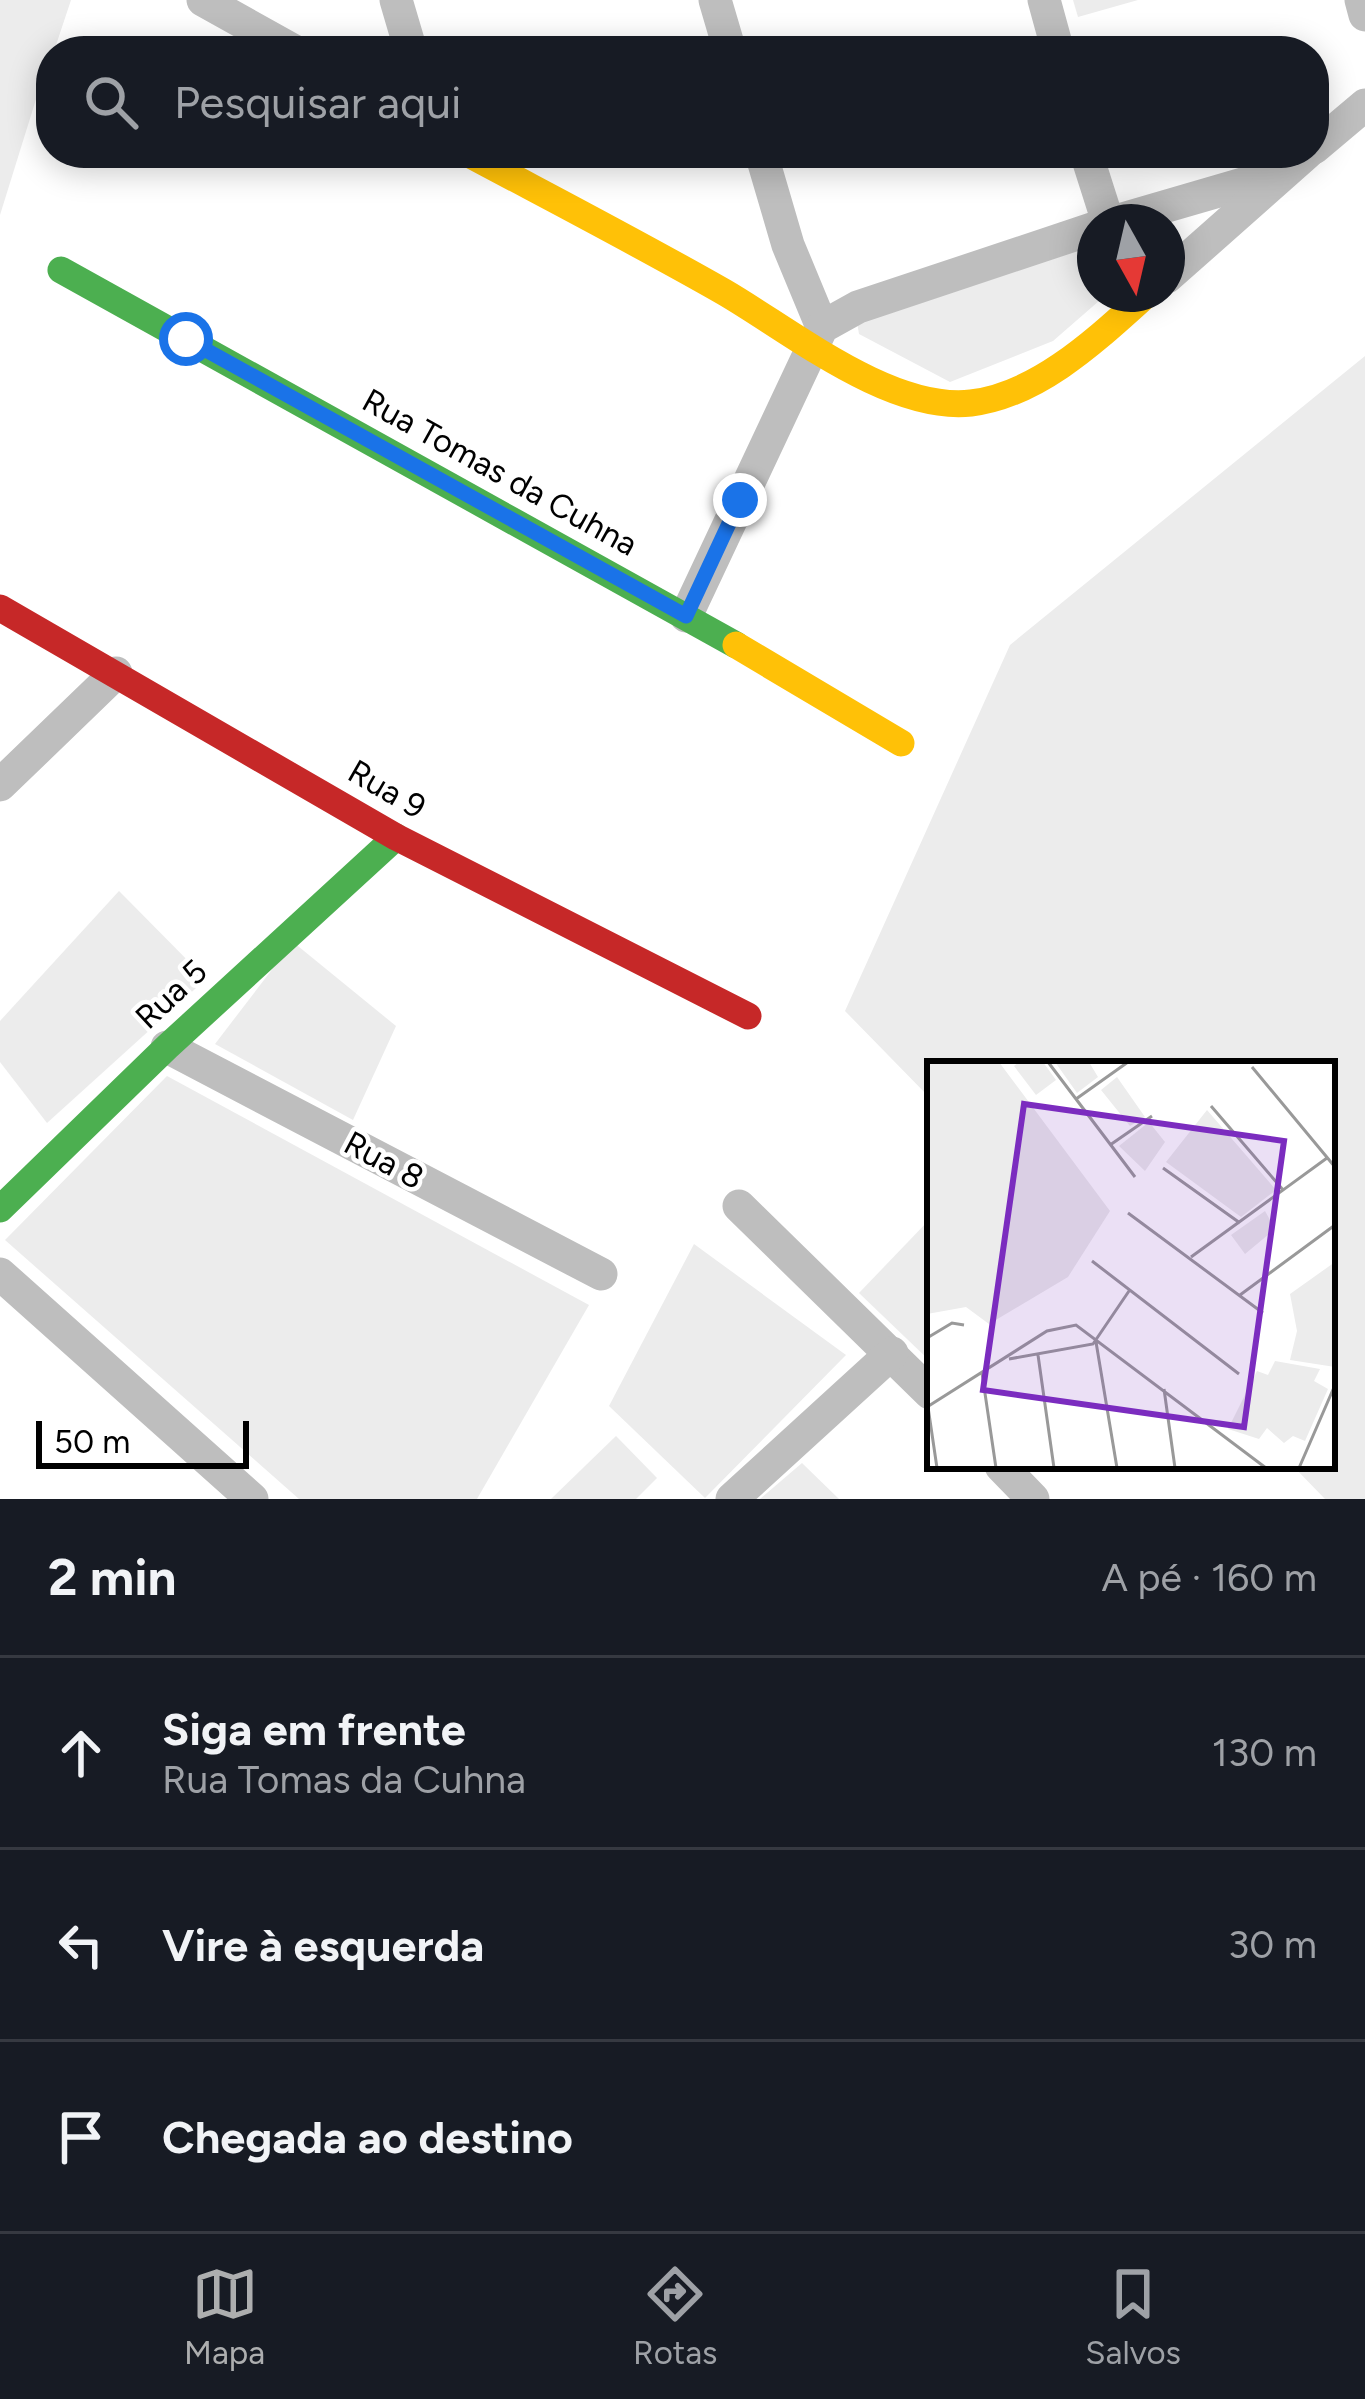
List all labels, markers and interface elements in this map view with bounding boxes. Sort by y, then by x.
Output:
search box [36,36,1329,168]
icon: search [78,69,144,135]
text: Pesquisar aqui [174,75,461,129]
north arrow [1077,204,1185,312]
route start [159,312,213,366]
street label: Rua Tomas da Cuhna [356,380,644,564]
route end [713,473,767,527]
street label: Rua 9 [341,751,433,827]
street label: Rua 5 [127,951,215,1037]
inset map [927,1061,1335,1469]
street label: Rua 8 [338,1123,430,1197]
scale bar [36,1415,249,1468]
text: 50 m [54,1422,130,1461]
text: 2 min [48,1547,176,1608]
text: A pé · 160 m [1101,1554,1317,1601]
text: Siga em frente [162,1702,466,1756]
icon: ahead [48,1720,114,1786]
text: 130 m [1212,1729,1317,1776]
text: Rua Tomas da Cuhna [162,1756,526,1803]
icon: left [48,1912,114,1978]
text: Vire à esquerda [162,1918,484,1972]
text: 30 m [1228,1921,1317,1968]
icon: arrive [48,2104,114,2170]
text: Chegada ao destino [162,2110,573,2164]
tab: Mapa [184,2261,265,2372]
tab: Rotas [633,2261,717,2372]
tab: Salvos [1085,2261,1181,2372]

